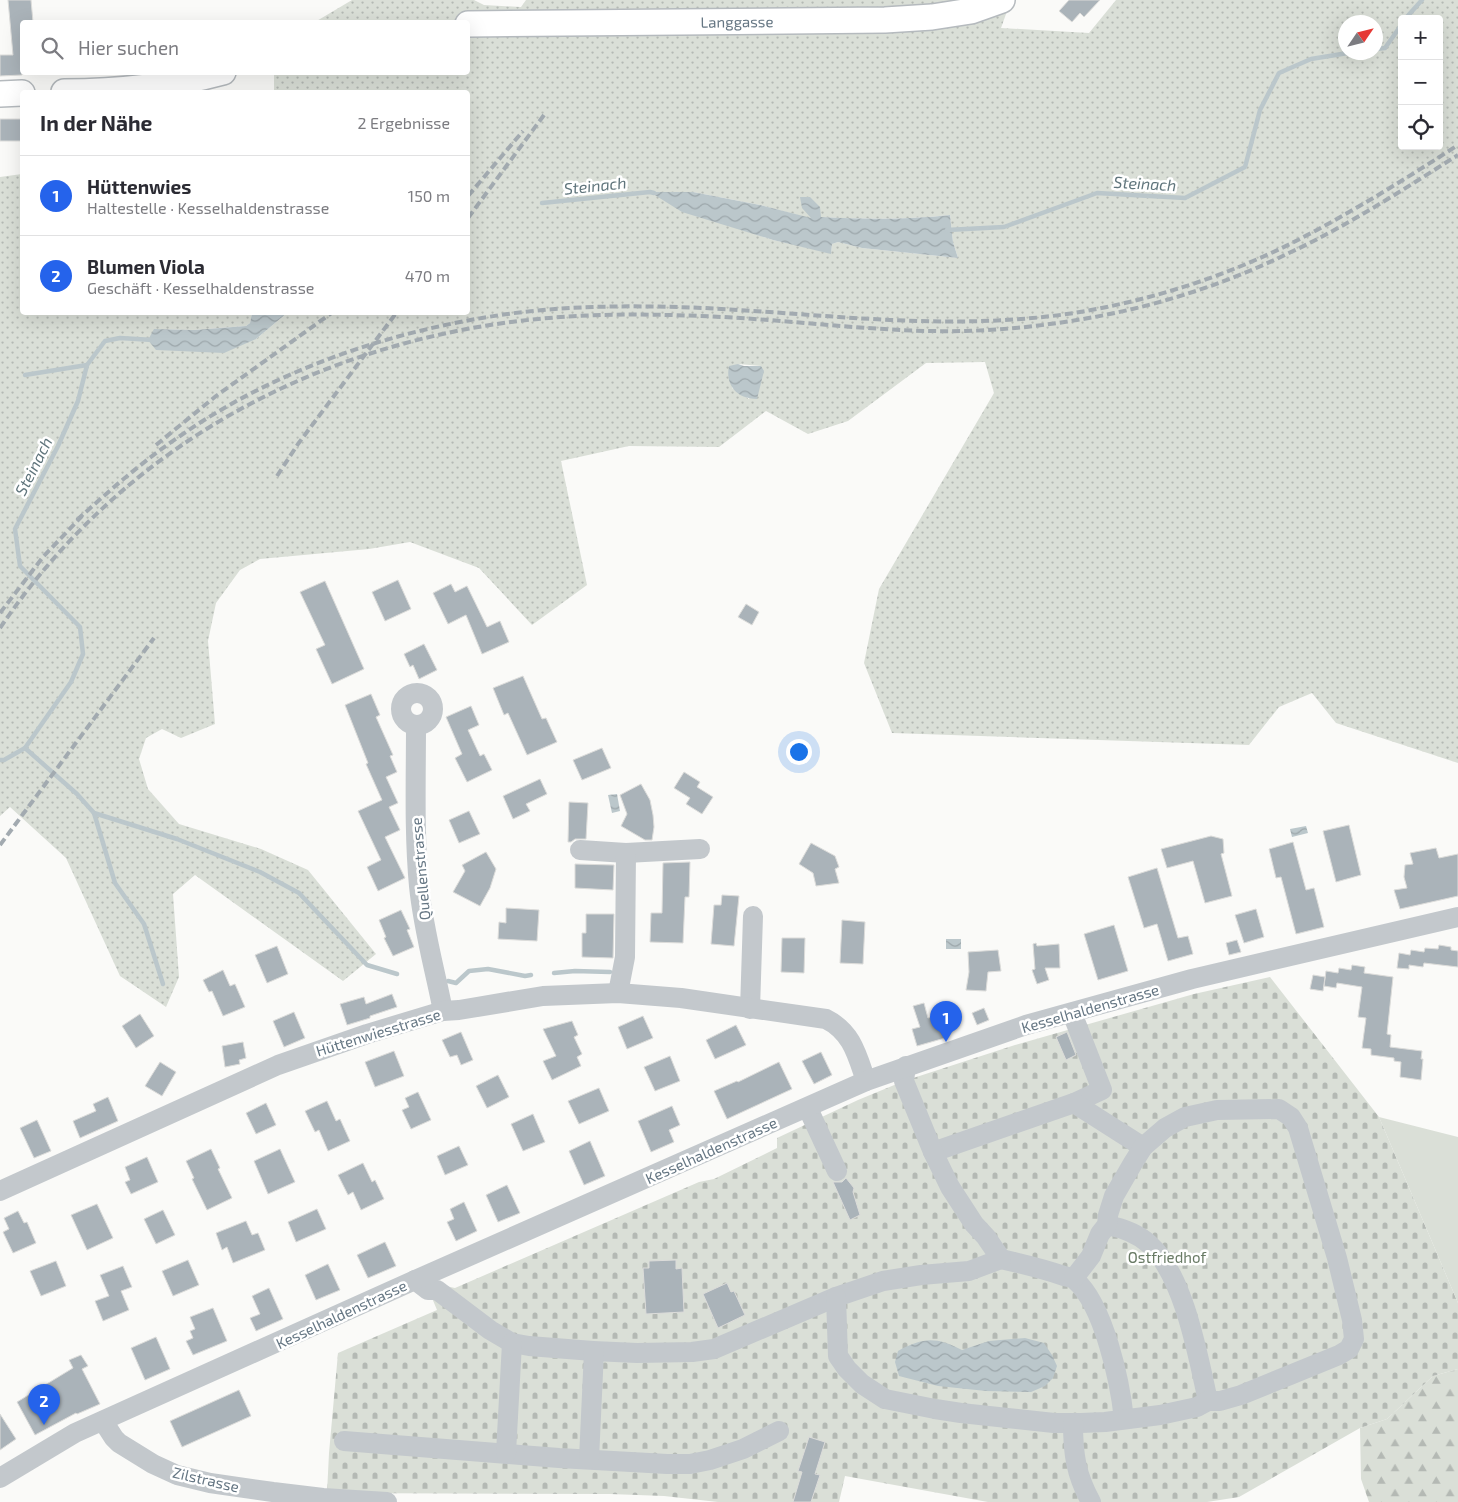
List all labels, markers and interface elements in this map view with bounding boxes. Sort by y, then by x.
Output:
street label: Langgasse [700,12,774,31]
north arrow [1338,15,1383,60]
map controls [1398,15,1443,150]
button: + [1398,15,1443,60]
search box [20,20,470,75]
icon: search [38,34,66,62]
text: Hier suchen [78,36,179,59]
button: − [1398,60,1443,105]
button: locate [1398,105,1443,150]
text: In der Nähe [40,110,152,135]
text: 2 Ergebnisse [357,113,450,132]
water label: Steinach [563,172,627,198]
water label: Steinach [1113,172,1177,194]
text: Hüttenwies [87,175,191,198]
text: 1 [53,186,59,205]
text: 150 m [408,186,450,205]
text: Haltestelle · Kesselhaldenstrasse [87,198,329,217]
text: Blumen Viola [87,255,205,278]
text: 2 [51,266,61,285]
text: 470 m [405,266,450,285]
text: Geschäft · Kesselhaldenstrasse [87,278,314,297]
water label: Steinach [10,434,56,498]
your location [786,739,812,765]
street label: Quellenstrasse [407,817,434,921]
street label: Kesselhaldenstrasse [1019,980,1161,1036]
pin: 1 [930,1001,962,1042]
street label: Hüttenwiesstrasse [313,1004,443,1060]
street label: Kesselhaldenstrasse [642,1113,780,1187]
park label: Ostfriedhof [1128,1248,1206,1266]
street label: Kesselhaldenstrasse [273,1276,409,1352]
pin: 2 [28,1384,60,1425]
street label: Zilstrasse [171,1463,241,1495]

